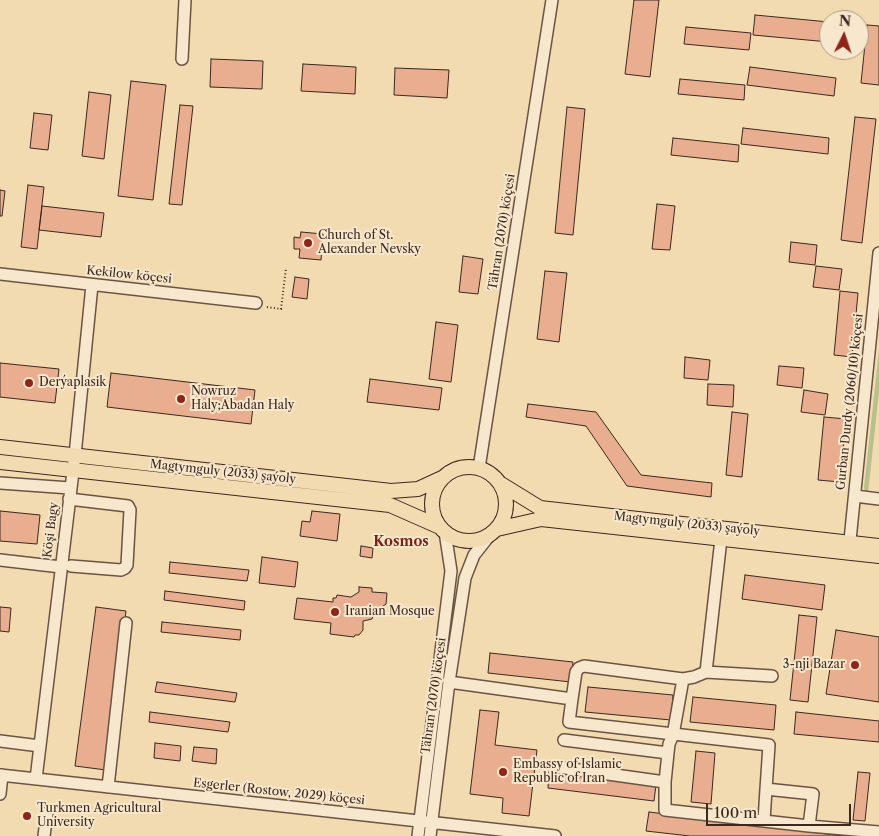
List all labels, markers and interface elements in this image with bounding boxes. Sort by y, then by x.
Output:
north arrow [819,10,869,60]
text: N [838,12,852,30]
street label: Tähran (2070) köçesi [486,173,518,291]
place label: Church of St. Alexander Nevsky [318,229,421,257]
marker: Church of St. Alexander Nevsky [302,237,314,249]
street label: Kekilow köçesi [86,263,172,287]
street label: Gurban Durdy (2060/10) köçesi [834,313,866,491]
place label: Derýaplasik [39,376,106,390]
marker: Derýaplasik [23,377,35,389]
place label: Nowruz Haly;Abadan Haly [191,385,294,413]
marker: Nowruz Haly;Abadan Haly [175,393,187,405]
street label: Magtymguly (2033) şaýoly [149,457,297,487]
street label: Köşi Bagy [40,501,62,559]
street label: Magtymguly (2033) şaýoly [613,509,761,539]
district label: Kosmos [373,534,429,550]
place label: Iranian Mosque [345,605,435,619]
marker: Iranian Mosque [329,606,341,618]
street label: Tähran (2070) köçesi [419,637,449,755]
place label: 3-nji Bazar [783,658,845,672]
marker: 3-nji Bazar [849,659,861,671]
place label: Embassy of Islamic Republic of Iran [513,758,622,786]
marker: Embassy of Islamic Republic of Iran [497,766,509,778]
street label: Esgerler (Rostow, 2029) köçesi [192,776,366,808]
scale bar [709,794,854,826]
place label: Turkmen Agricultural University [37,802,161,830]
text: 100 m [714,803,757,822]
marker: Turkmen Agricultural University [21,810,33,822]

